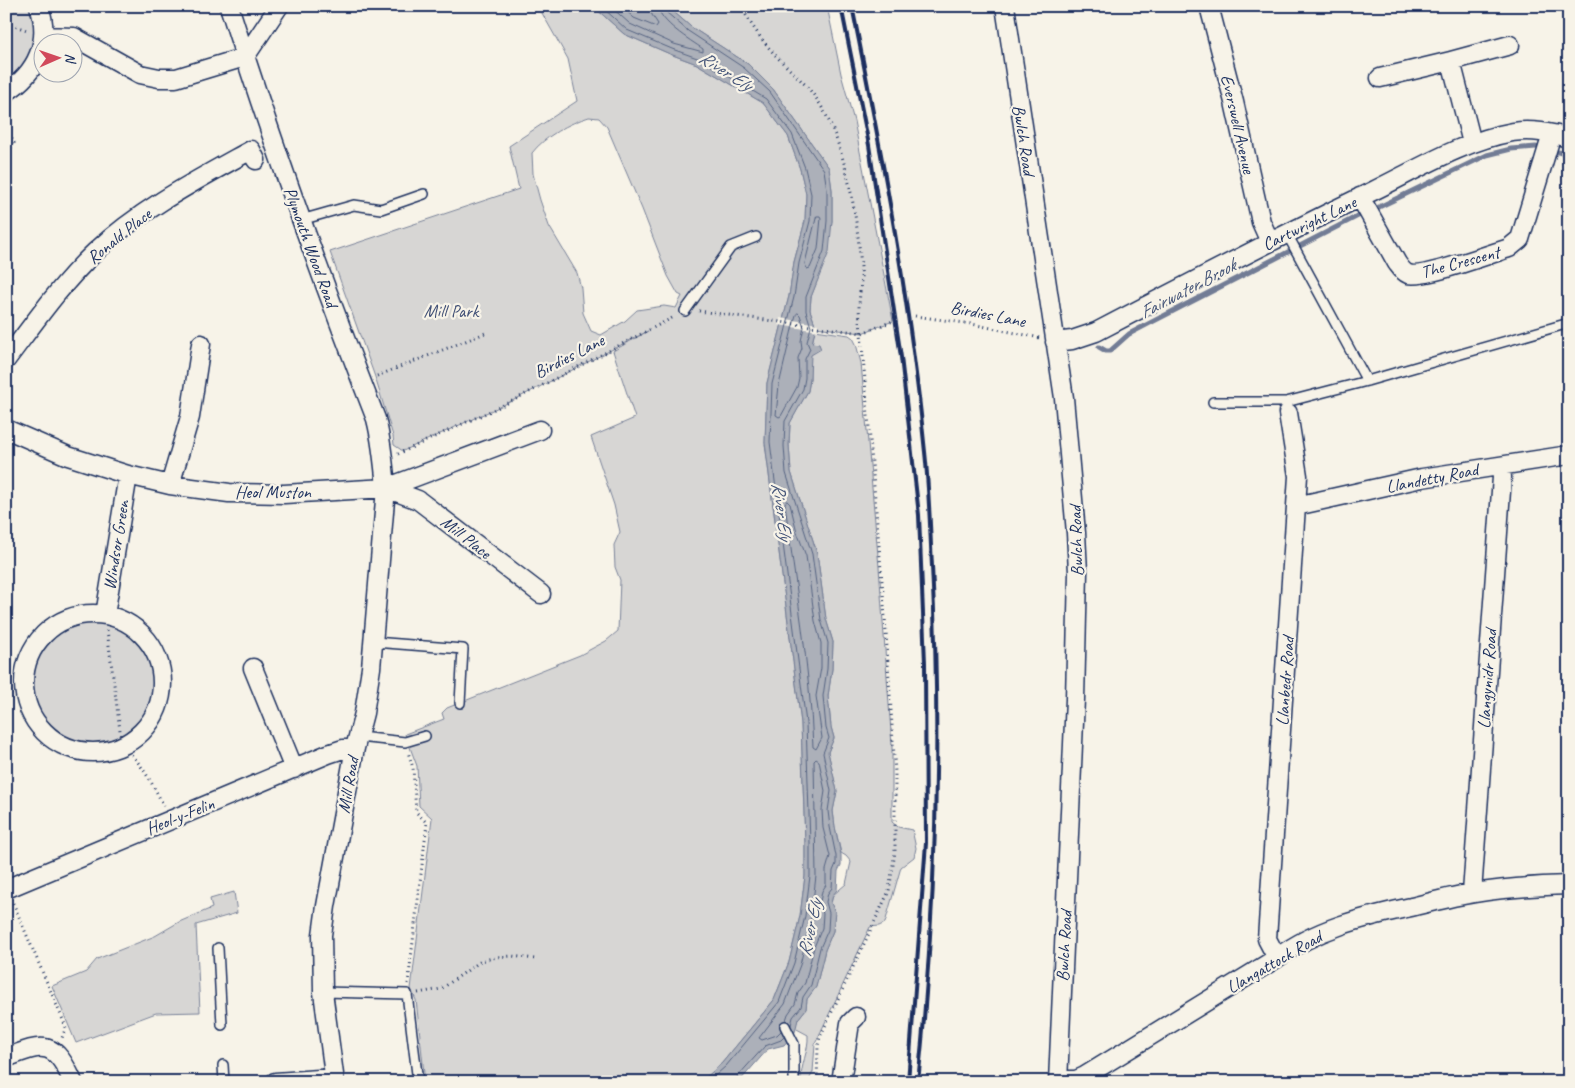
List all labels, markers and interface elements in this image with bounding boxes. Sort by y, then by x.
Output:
north arrow [32,32,82,82]
water label: River Ely [695,45,759,98]
text: N [62,53,79,65]
street label: Everswell Avenue [1216,72,1260,177]
street label: Bwlch Road [1008,103,1041,180]
street label: Plymouth Wood Road [279,184,344,313]
street label: Cartwright Lane [1258,190,1361,255]
street label: Ronald Place [82,203,157,269]
street label: The Crescent [1418,240,1505,283]
water label: Fairwater Brook [1135,252,1243,324]
street label: Birdies Lane [949,296,1028,332]
park label: Mill Park [424,300,480,322]
street label: Birdies Lane [530,329,609,383]
street label: Llandetty Road [1384,458,1483,498]
street label: Heol Muston [235,481,312,503]
water label: River Ely [766,481,798,545]
street label: Windsor Green [98,498,134,591]
street label: Bwlch Road [1064,502,1088,577]
street label: Mill Place [436,510,497,564]
street label: Llangynidr Road [1473,626,1502,729]
street label: Llanbedr Road [1271,633,1299,726]
street label: Mill Road [332,752,364,815]
street label: Heol-y-Felin [143,792,218,840]
water label: River Ely [792,894,828,959]
street label: Bwlch Road [1051,907,1077,982]
street label: Llangattock Road [1222,924,1328,998]

